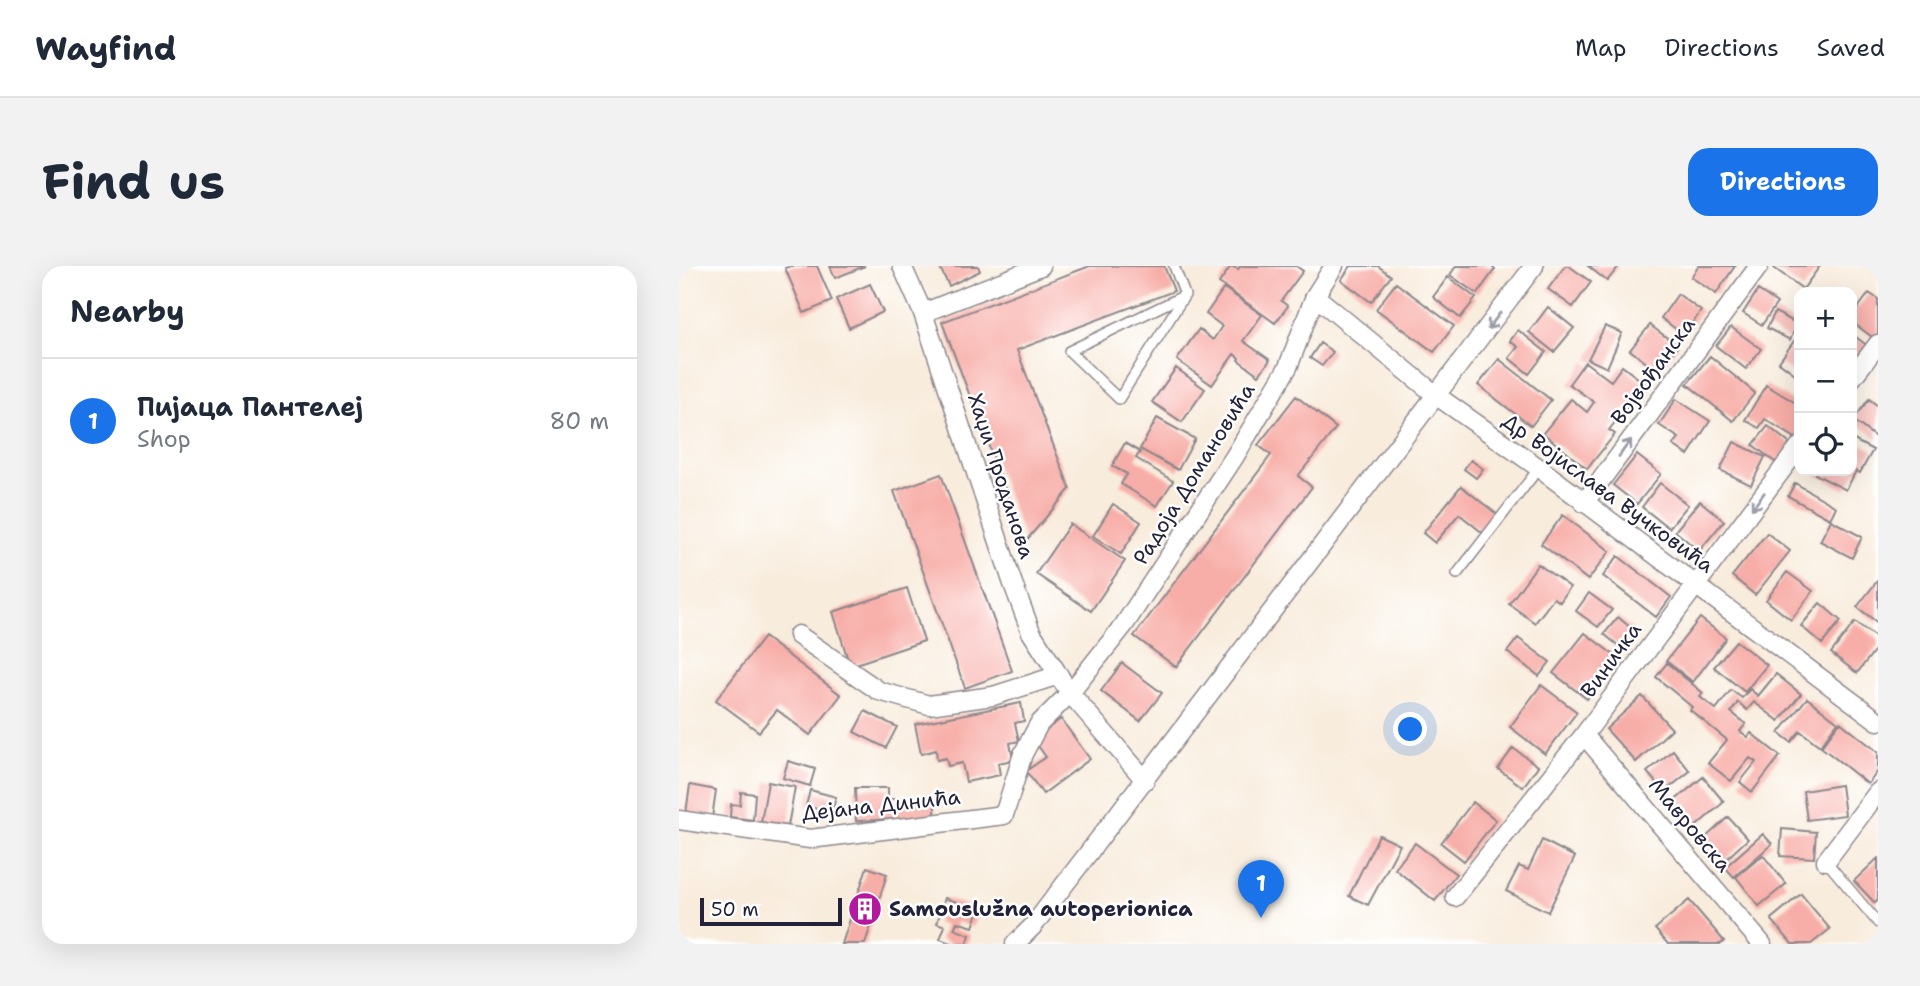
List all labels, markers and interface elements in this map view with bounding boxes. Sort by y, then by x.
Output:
text: Wayfind [35,26,176,71]
text: Map [1575,32,1626,64]
text: Directions [1664,32,1779,64]
text: Saved [1817,32,1885,64]
button: Directions [1688,148,1878,216]
text: Find us [42,149,225,215]
map controls [1794,287,1857,476]
button: + [1794,287,1857,350]
text: Nearby [70,291,185,332]
one-way arrow [1486,311,1501,330]
street label: Војвођанска [1604,312,1702,430]
button: − [1794,350,1857,413]
street label: Радоја Домановића [1127,378,1261,570]
text: Пијаца Пантелеј [137,389,363,424]
street label: Хаџи Проданова [961,390,1041,562]
text: 1 [88,406,98,436]
text: 80 m [550,406,609,436]
street label: Др Војислава Вучковића [1497,407,1719,579]
button: locate [1794,413,1857,476]
text: Shop [137,424,191,454]
one-way arrow [1618,439,1632,458]
one-way arrow [1750,492,1765,510]
street label: Виничка [1574,617,1648,703]
your location [1393,712,1427,746]
street label: Мавровска [1642,772,1738,878]
street label: Дејана Динића [800,783,962,827]
pin: 1 [1238,860,1284,918]
building icon: Samouslužna autoperionica [846,890,884,928]
scale bar [700,895,842,927]
place label: Samouslužna autoperionica [889,895,1193,923]
text: 50 m [711,897,759,922]

